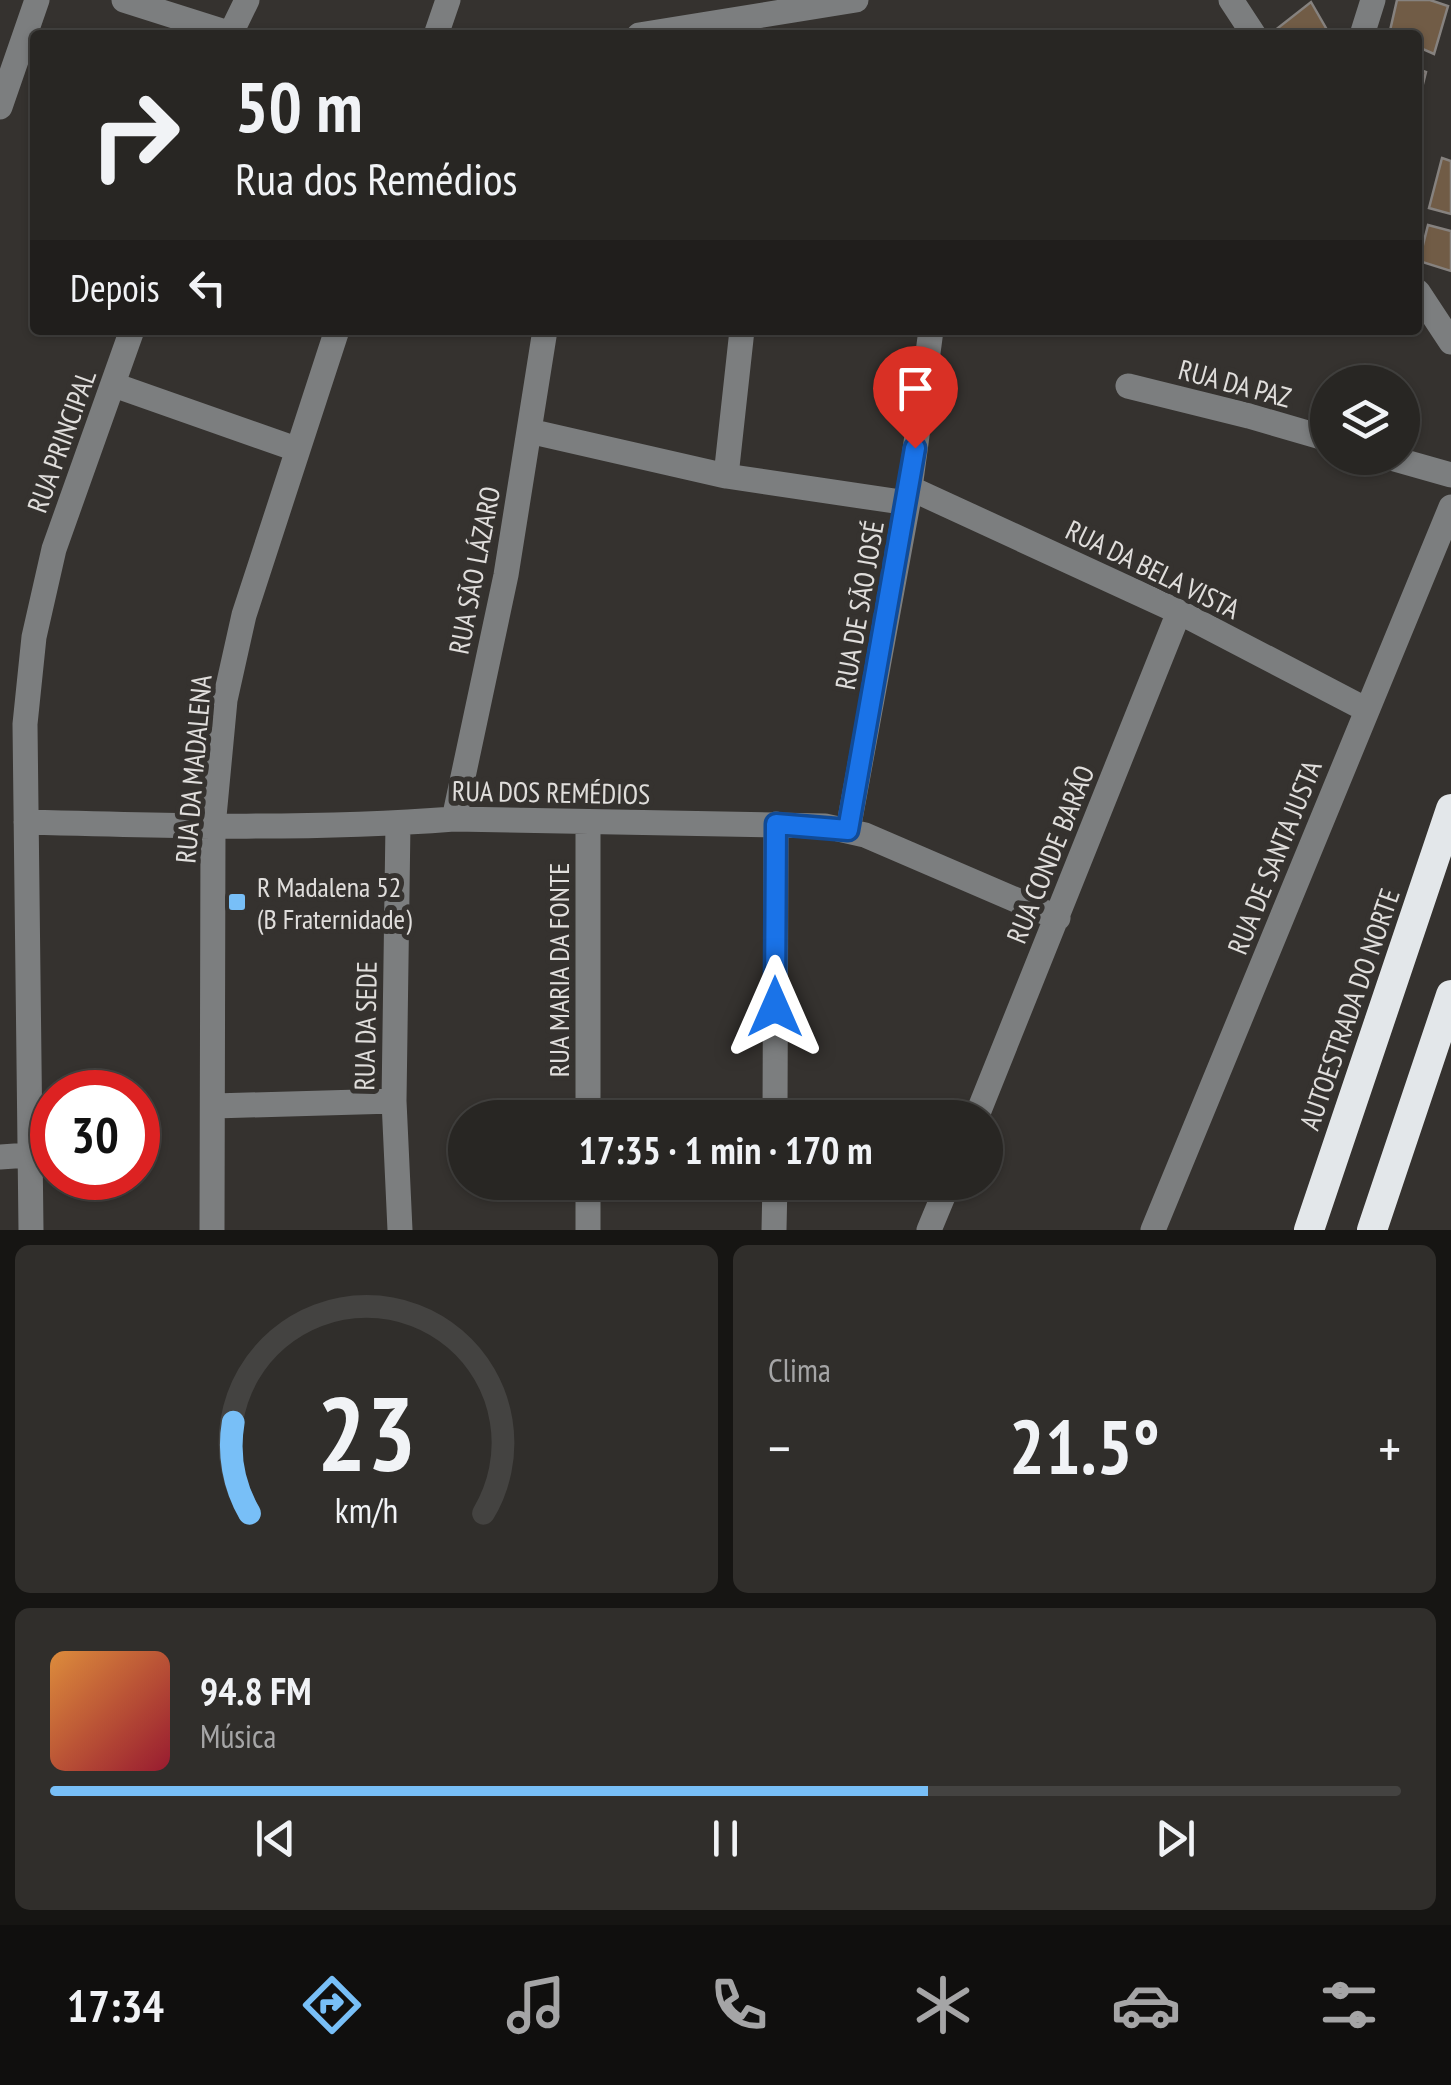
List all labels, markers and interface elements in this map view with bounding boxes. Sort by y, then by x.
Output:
text: 50 m [235,61,363,151]
icon: right [70,70,200,200]
text: Rua dos Remédios [235,149,518,207]
icon: left [180,260,235,315]
text: Depois [70,263,160,312]
pin [873,346,958,449]
street label: RUA DA PAZ [1175,350,1295,416]
icon: arrive [888,361,943,416]
street label: RUA PRINCIPAL [18,364,104,517]
map controls [1310,365,1420,475]
button: layers [1310,365,1420,475]
street label: RUA SÃO LÁZARO [440,483,508,657]
street label: RUA DA BELA VISTA [1060,511,1247,627]
street label: RUA DE SÃO JOSÉ [826,518,892,692]
street label: RUA DA MADALENA [166,672,220,865]
street label: RUA DE SANTA JUSTA [1218,754,1330,959]
street label: RUA CONDE BARÃO [997,760,1103,948]
street label: RUA DOS REMÉDIOS [452,772,650,812]
street label: RUA MARIA DA FONTE [540,863,577,1077]
place label: R Madalena 52 (B Fraternidade) [257,868,412,937]
street label: AUTOESTRADA DO NORTE [1290,884,1408,1134]
marker: R Madalena 52 (B Fraternidade) [226,891,248,913]
position arrow [723,955,827,1059]
street label: RUA DA SEDE [345,961,385,1091]
speed limit sign: 30 [30,1070,160,1200]
text: 17:35 · 1 min · 170 m [579,1125,872,1174]
text: Clima [768,1349,831,1391]
text: 23 [317,1365,416,1500]
text: 21.5° [1009,1398,1160,1495]
text: − [768,1412,791,1483]
text: + [1378,1412,1401,1483]
text: km/h [335,1487,398,1533]
text: 94.8 FM [200,1666,312,1715]
text: Música [200,1715,276,1757]
icon: previous [248,1811,303,1866]
icon: pause [698,1811,753,1866]
icon: next [1148,1811,1203,1866]
icon: directions [297,1970,367,2040]
icon: music [501,1970,571,2040]
icon: phone [704,1970,774,2040]
icon: climate [908,1970,978,2040]
icon: car [1111,1970,1181,2040]
icon: filters [1314,1970,1384,2040]
text: 17:34 [67,1976,164,2034]

